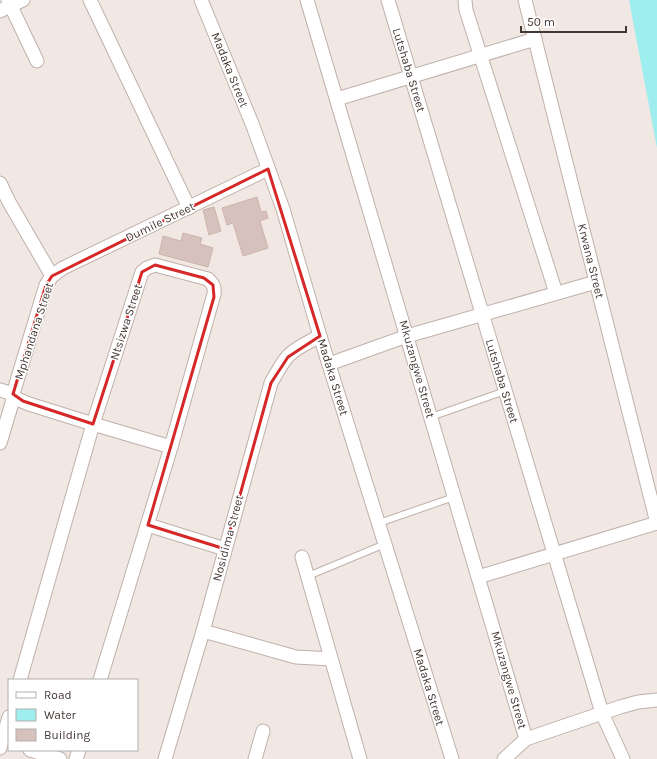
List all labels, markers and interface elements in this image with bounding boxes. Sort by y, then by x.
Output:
scale bar [521,8,626,34]
text: 50 m [527,15,555,29]
street label: Lutshaba Street [390,26,429,114]
street label: Madaka Street [209,30,252,110]
street label: Dumile Street [123,199,197,245]
street label: Krwana Street [575,222,607,300]
street label: Mphandana Street [12,280,57,381]
street label: Ntsizwa Street [107,282,145,362]
street label: Mkuzangwe Street [396,318,438,420]
street label: Madaka Street [315,337,351,418]
street label: Lutshaba Street [483,337,522,425]
street label: Nosidima Street [210,493,246,583]
street label: Mkuzangwe Street [488,629,530,731]
street label: Madaka Street [411,647,447,728]
legend [8,679,138,751]
text: Road [44,688,72,702]
text: Water [44,708,77,722]
text: Building [44,728,91,742]

